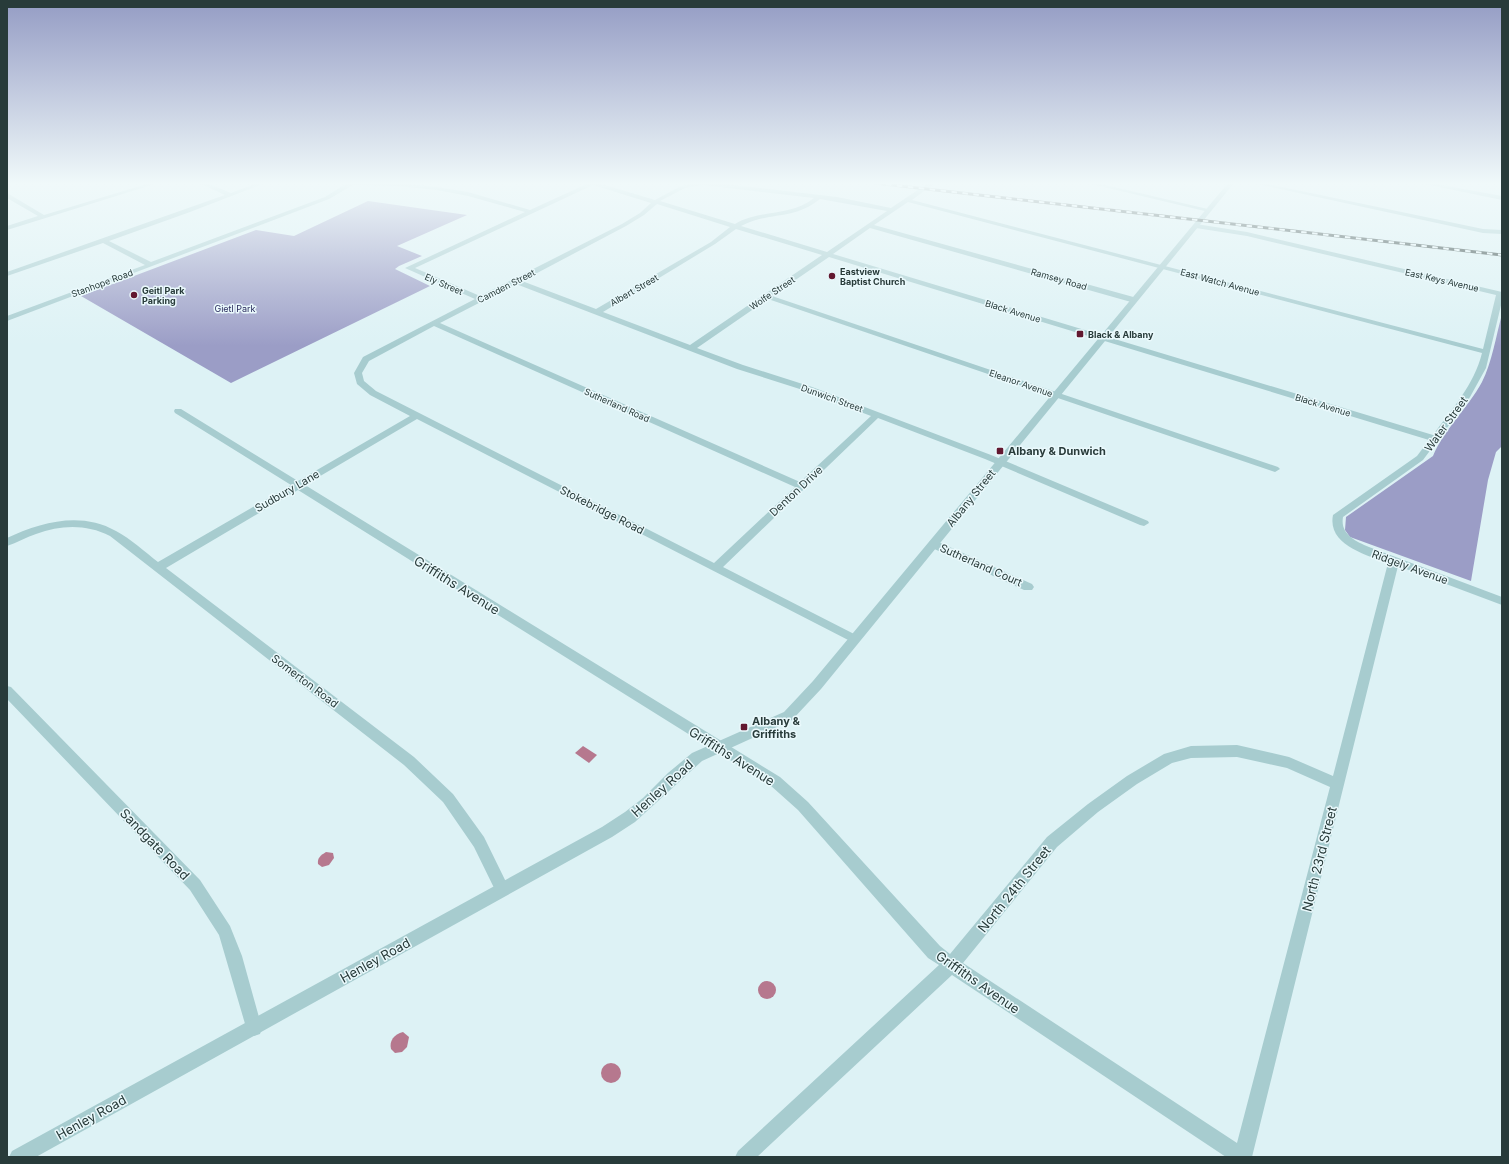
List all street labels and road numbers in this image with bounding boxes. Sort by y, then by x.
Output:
street label: Ramsey Road [1030,266,1088,292]
street label: East Watch Avenue [1179,266,1261,298]
street label: East Keys Avenue [1404,266,1480,294]
street label: Stanhope Road [70,267,134,299]
street label: Camden Street [475,267,537,305]
street label: Ely Street [423,271,465,297]
street label: Albert Street [608,272,660,308]
street label: Wolfe Street [747,274,797,312]
street label: Black Avenue [984,297,1042,325]
street label: Eleanor Avenue [988,367,1054,399]
street label: Dunwich Street [800,382,865,414]
street label: Sutherland Road [583,386,651,424]
street label: Black Avenue [1294,391,1352,419]
street label: Water Street [1421,393,1471,454]
street label: Denton Drive [766,463,826,519]
street label: Albany Street [944,466,999,530]
street label: Sudbury Lane [252,467,322,515]
street label: Stokebridge Road [558,483,646,537]
street label: Sutherland Court [938,541,1025,590]
street label: Ridgely Avenue [1370,547,1450,587]
street label: Griffiths Avenue [411,552,503,618]
street label: Somerton Road [269,651,341,711]
street label: Griffiths Avenue [686,723,778,789]
street label: Henley Road [628,756,696,820]
street label: Sandgate Road [117,805,193,883]
street label: North 23rd Street [1298,805,1340,913]
street label: North 24th Street [974,843,1054,935]
street label: Henley Road [337,934,413,986]
street label: Griffiths Avenue [933,947,1023,1017]
street label: Henley Road [53,1091,129,1143]

